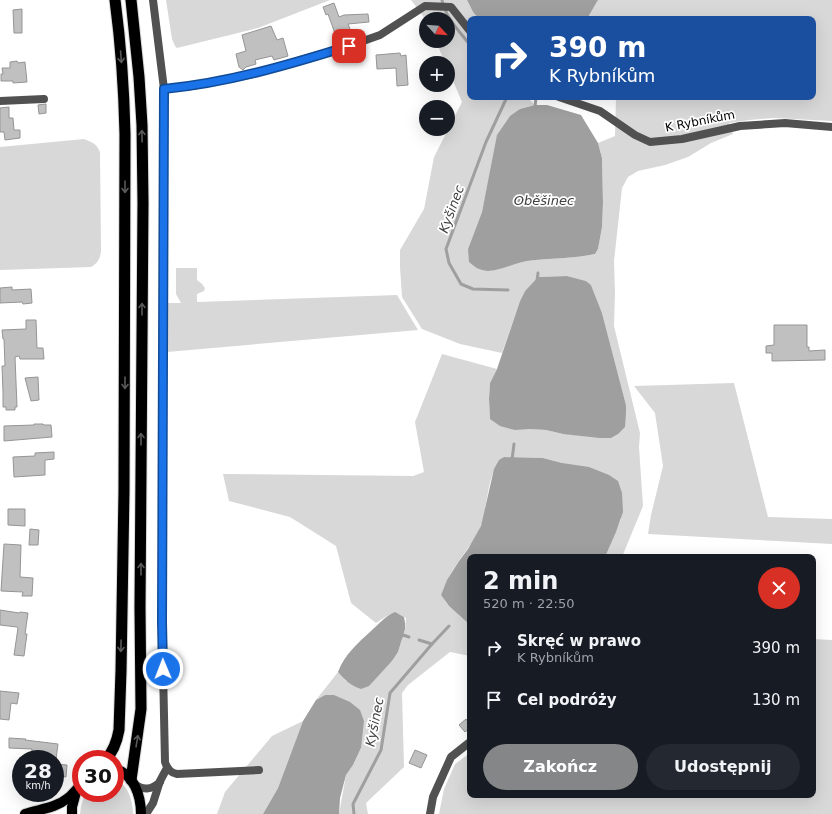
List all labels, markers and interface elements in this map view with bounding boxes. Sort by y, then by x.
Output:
north arrow [419,12,455,48]
map controls [419,12,455,136]
pin [332,29,366,63]
text: 390 m [549,31,646,64]
icon: right [483,32,535,84]
icon: arrive [338,35,360,57]
one-way arrow [118,50,125,63]
button: + [419,56,455,92]
text: K Rybníkům [549,65,655,86]
button: − [419,100,455,136]
street label: K Rybníkům [664,107,736,135]
one-way arrow [138,130,146,143]
one-way arrow [121,180,129,193]
water label: Kyšinec [436,183,467,235]
water label: Oběšinec [514,193,574,208]
one-way arrow [138,303,146,316]
one-way arrow [121,376,129,389]
one-way arrow [137,433,145,446]
one-way arrow [137,563,144,576]
text: 2 min [483,567,558,595]
button: close [758,567,800,609]
text: 520 m · 22:50 [483,596,574,611]
text: Skręć w prawo [517,632,641,650]
icon: right [483,637,505,659]
one-way arrow [117,639,125,652]
text: 390 m [752,639,800,657]
position arrow [142,648,184,690]
text: K Rybníkům [517,650,594,665]
icon: arrive [483,689,505,711]
text: Cel podróży [517,691,617,709]
text: 130 m [752,691,800,709]
water label: Kyšinec [362,696,387,748]
one-way arrow [133,735,141,748]
button: Zakończ [483,744,638,790]
button: Udostępnij [646,744,800,790]
speed limit sign: 30 [72,750,124,802]
text: 28 [24,759,52,783]
text: km/h [25,780,51,791]

